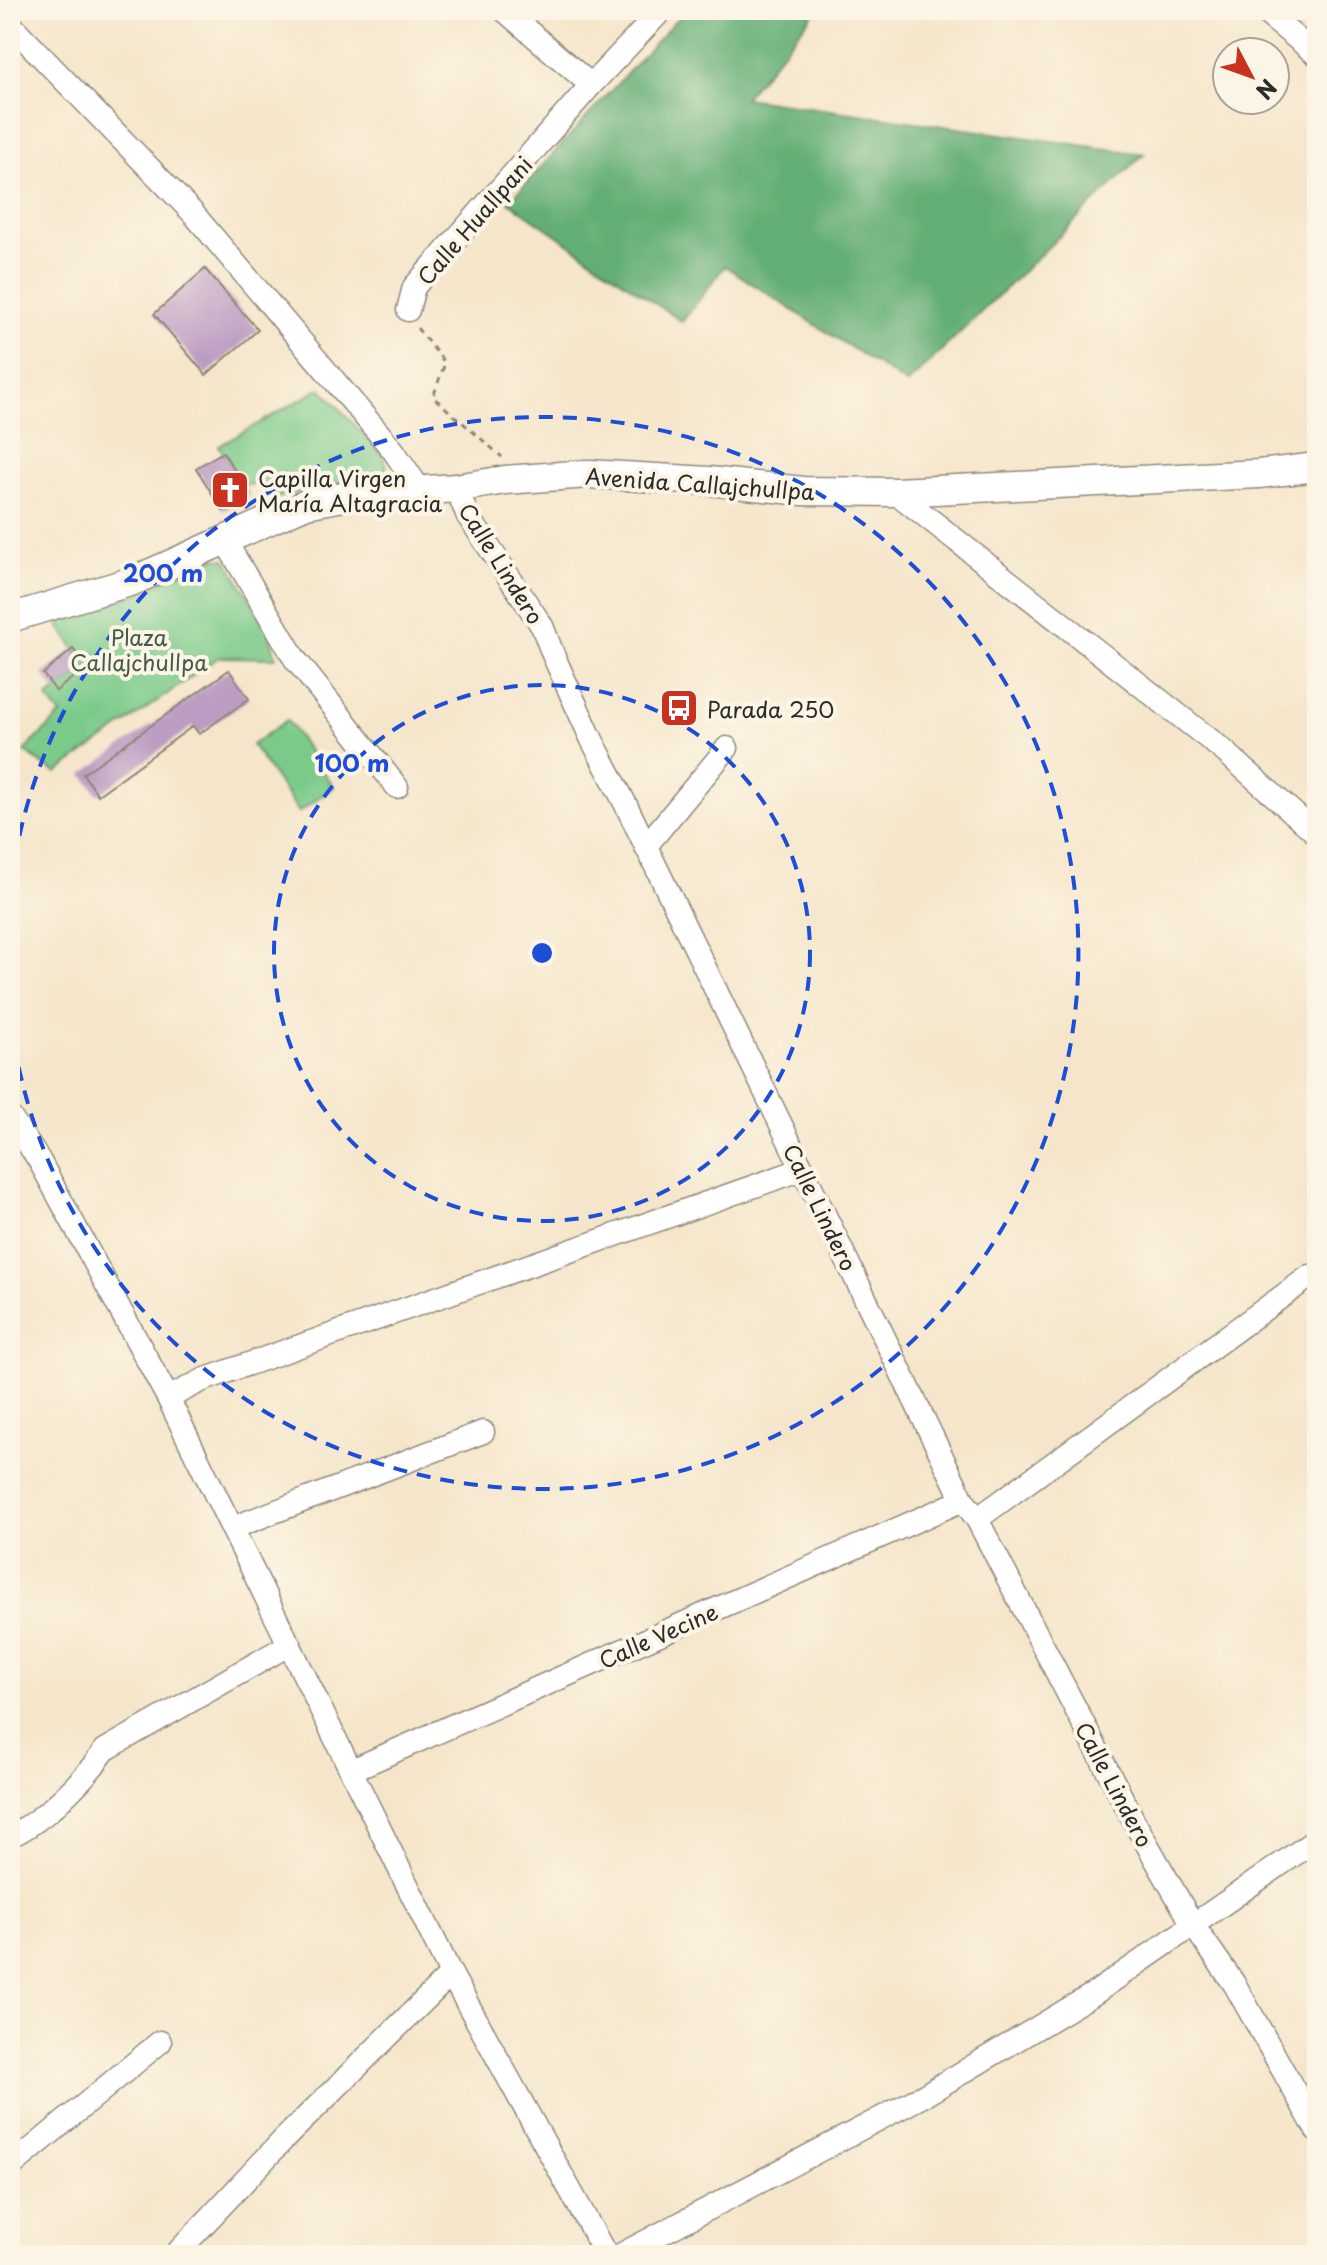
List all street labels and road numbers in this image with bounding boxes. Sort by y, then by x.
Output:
street label: Calle Huallpani [409,148,539,292]
street label: Avenida Callajchullpa [584,459,816,508]
street label: Calle Lindero [452,496,552,630]
street label: Calle Lindero [776,1138,866,1276]
street label: Calle Vecine [593,1594,723,1676]
street label: Calle Lindero [1068,1716,1162,1852]

